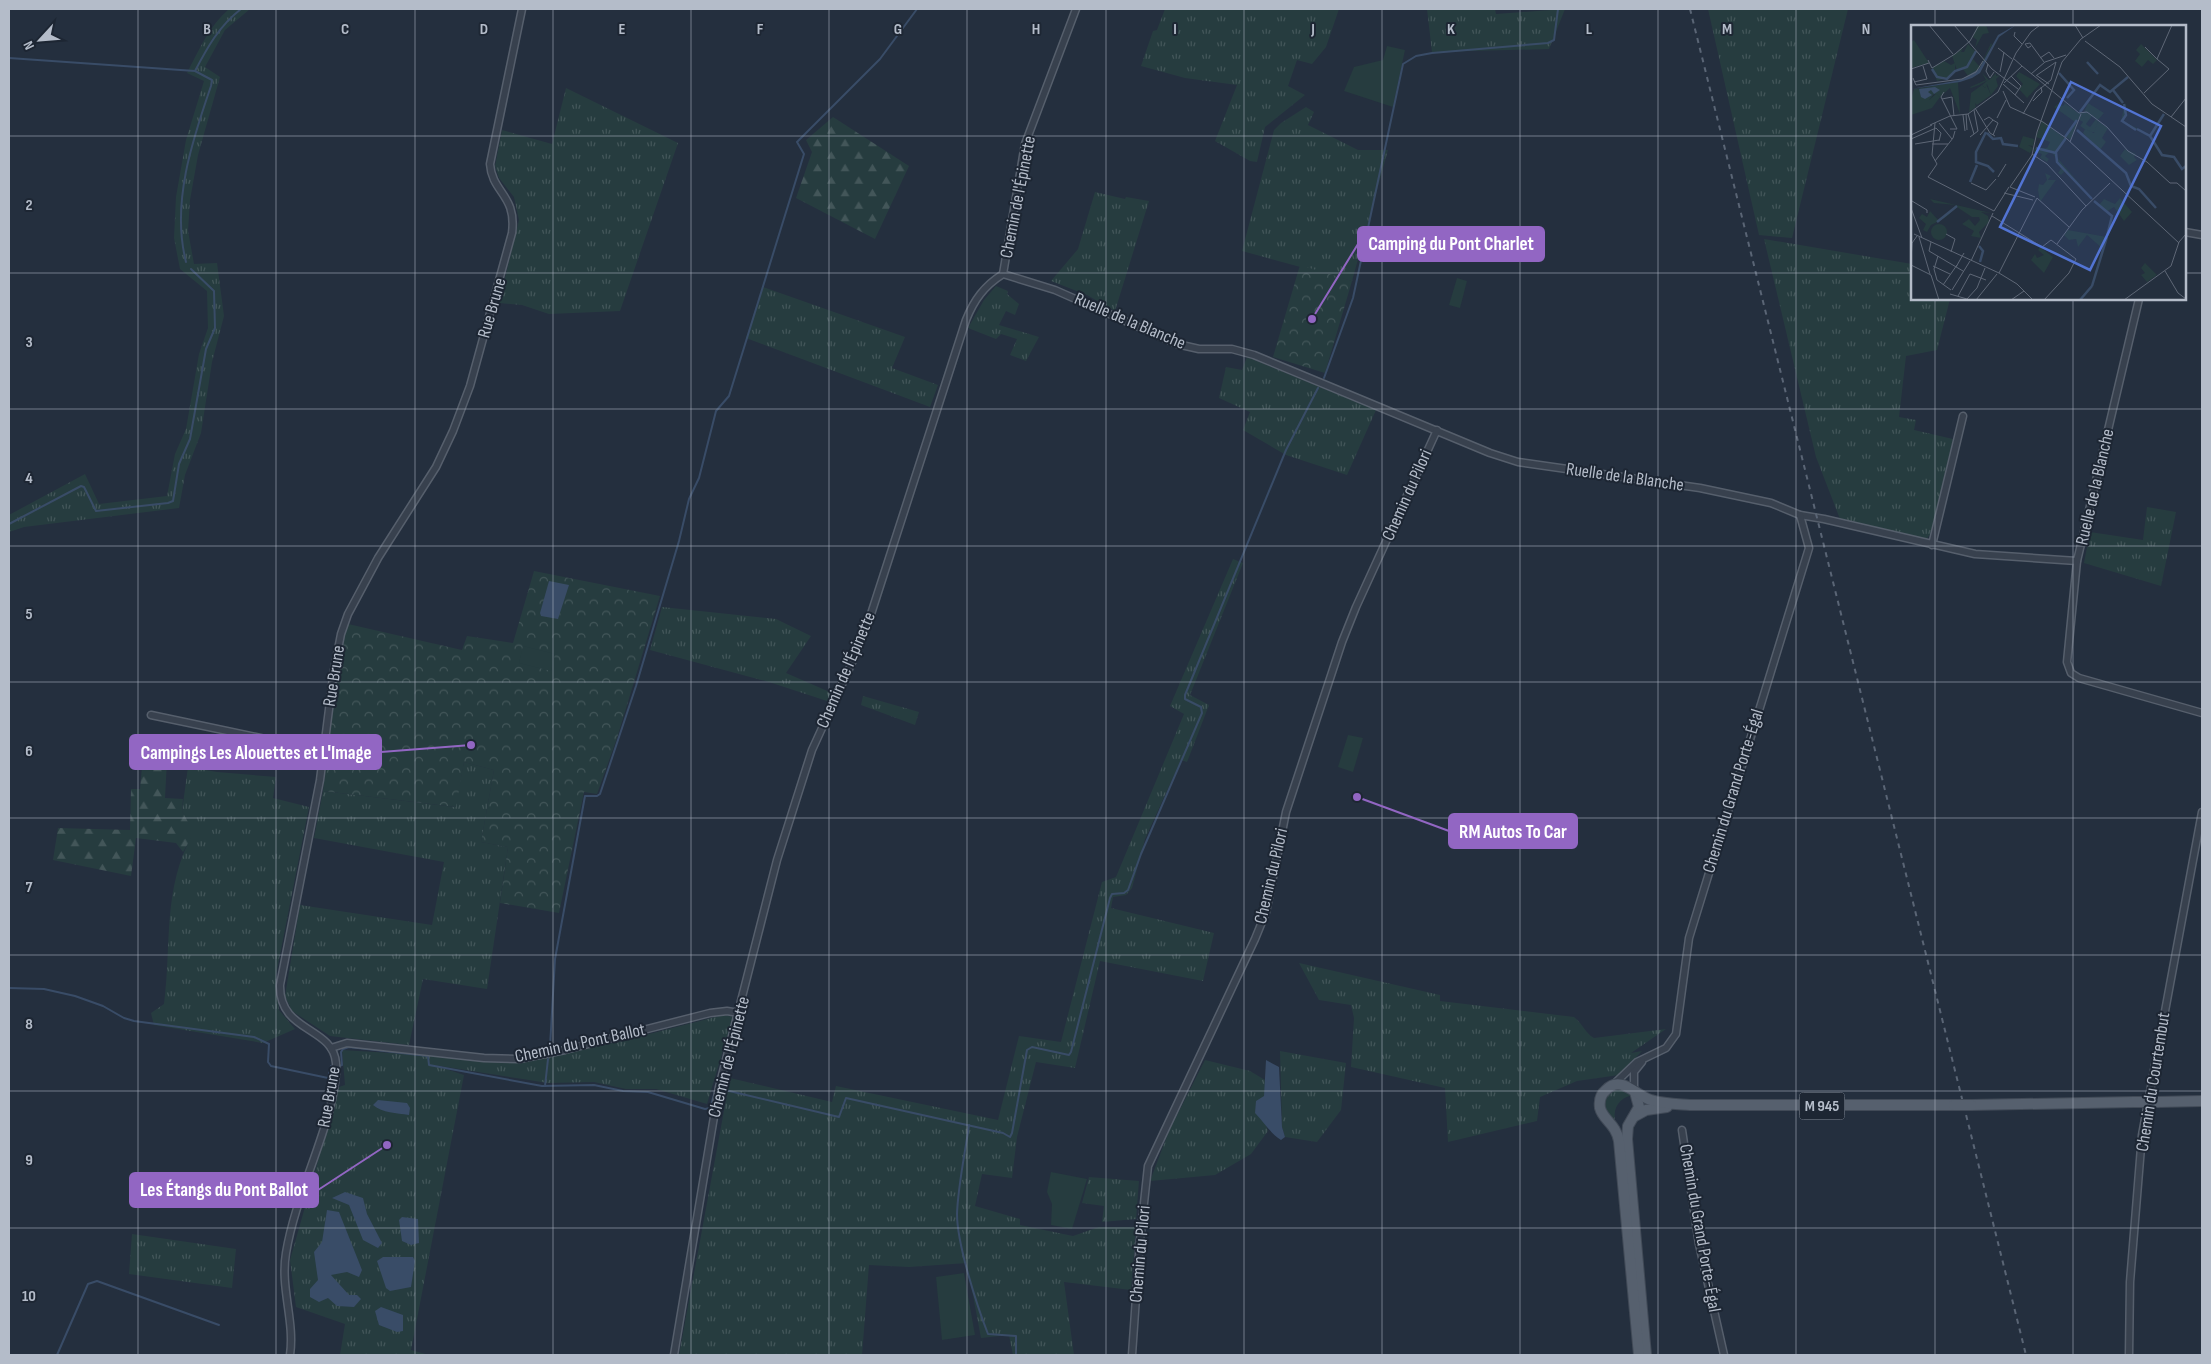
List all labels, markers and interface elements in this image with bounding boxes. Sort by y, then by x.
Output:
north arrow [15,15,65,65]
text: B [203,20,211,39]
text: C [341,20,349,39]
text: D [480,20,488,39]
text: E [619,20,626,39]
text: F [757,20,764,39]
text: G [894,20,902,39]
text: H [1032,20,1040,39]
text: I [1173,20,1177,39]
text: J [1310,20,1315,39]
text: K [1447,20,1455,39]
text: L [1586,20,1593,39]
text: M [1722,20,1732,39]
text: N [1862,20,1870,39]
inset map [1911,25,2186,300]
text: N [19,38,38,53]
street label: Chemin de l'Épinette [996,134,1040,260]
text: 2 [25,196,33,215]
callout: Camping du Pont Charlet [1358,227,1544,261]
text: Camping du Pont Charlet [1368,233,1534,256]
street label: Rue Brune [473,276,511,340]
street label: Ruelle de la Blanche [1071,288,1189,354]
text: 3 [25,333,33,352]
street label: Ruelle de la Blanche [2071,427,2119,547]
street label: Chemin du Pilori [1378,446,1436,544]
street label: Ruelle de la Blanche [1565,458,1685,496]
text: 4 [25,469,33,488]
text: 5 [25,605,33,624]
street label: Chemin de l'Épinette [812,609,880,731]
street label: Rue Brune [319,644,349,708]
street label: Chemin du Grand Porte-Égal [1698,707,1768,875]
callout: Campings Les Alouettes et L'Image [130,735,381,769]
text: 6 [25,742,33,761]
text: Campings Les Alouettes et L'Image [140,742,372,765]
callout: RM Autos To Car [1449,814,1577,848]
text: RM Autos To Car [1459,821,1567,844]
street label: Chemin du Pilori [1250,826,1292,926]
text: 7 [26,878,33,897]
street label: Chemin de l'Épinette [704,994,754,1120]
street label: Chemin du Courtembut [2132,1010,2174,1153]
text: 8 [25,1015,33,1034]
street label: Chemin du Pont Ballot [513,1019,648,1067]
street label: Rue Brune [313,1065,345,1129]
road number: M 945 [1800,1092,1844,1120]
street label: Chemin du Grand Porte-Égal [1675,1142,1725,1314]
text: 9 [25,1151,33,1170]
callout: Les Étangs du Pont Ballot [130,1173,318,1207]
text: Les Étangs du Pont Ballot [140,1179,308,1202]
street label: Chemin du Pilori [1125,1205,1155,1303]
text: 10 [22,1287,36,1306]

